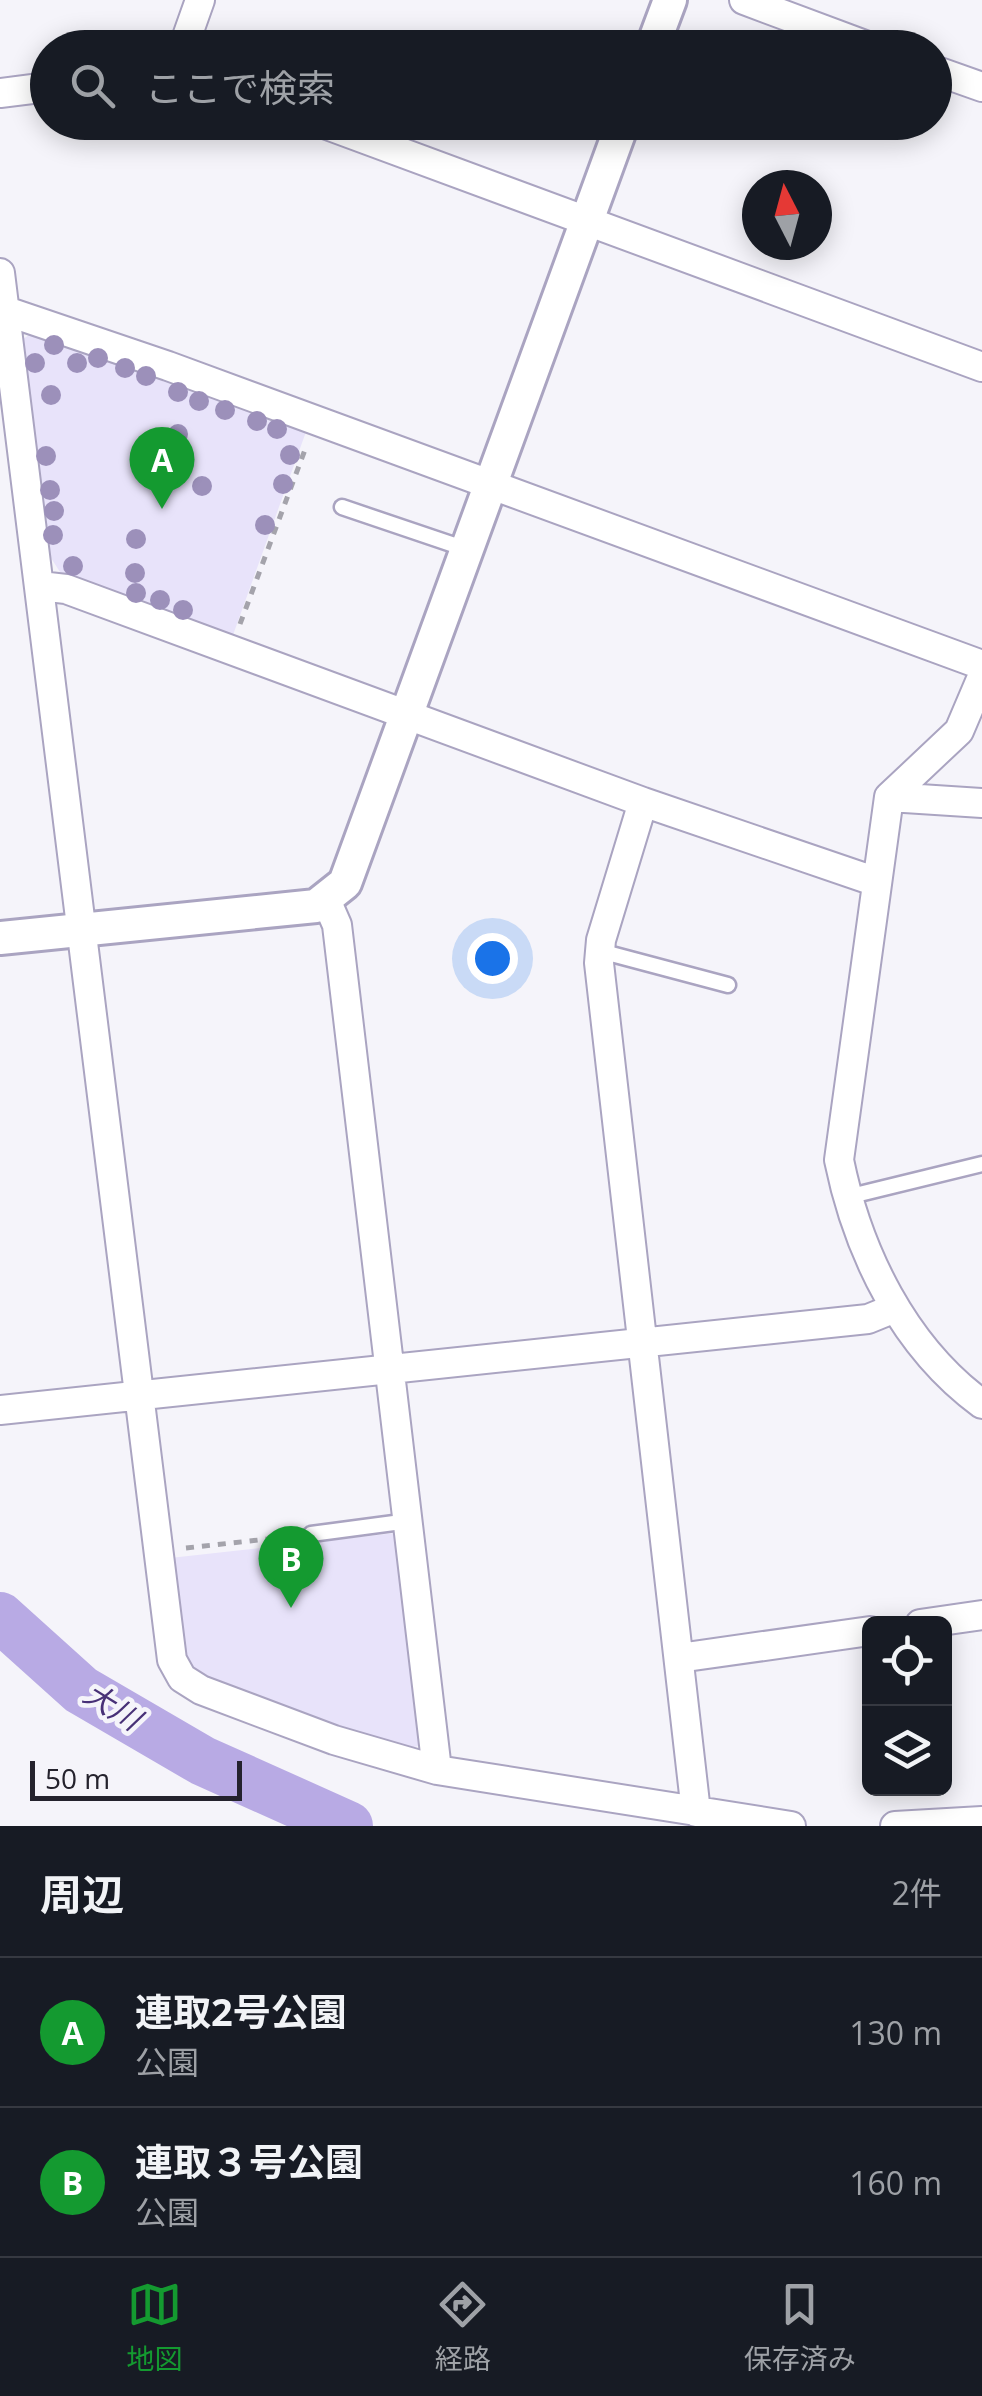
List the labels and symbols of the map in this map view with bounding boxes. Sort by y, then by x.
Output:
north arrow [742,170,832,260]
pin: A [130,426,194,509]
your location [467,933,518,984]
pin: B [258,1526,324,1608]
water label: 大川 [76,1672,152,1741]
scale bar [30,1756,242,1800]

